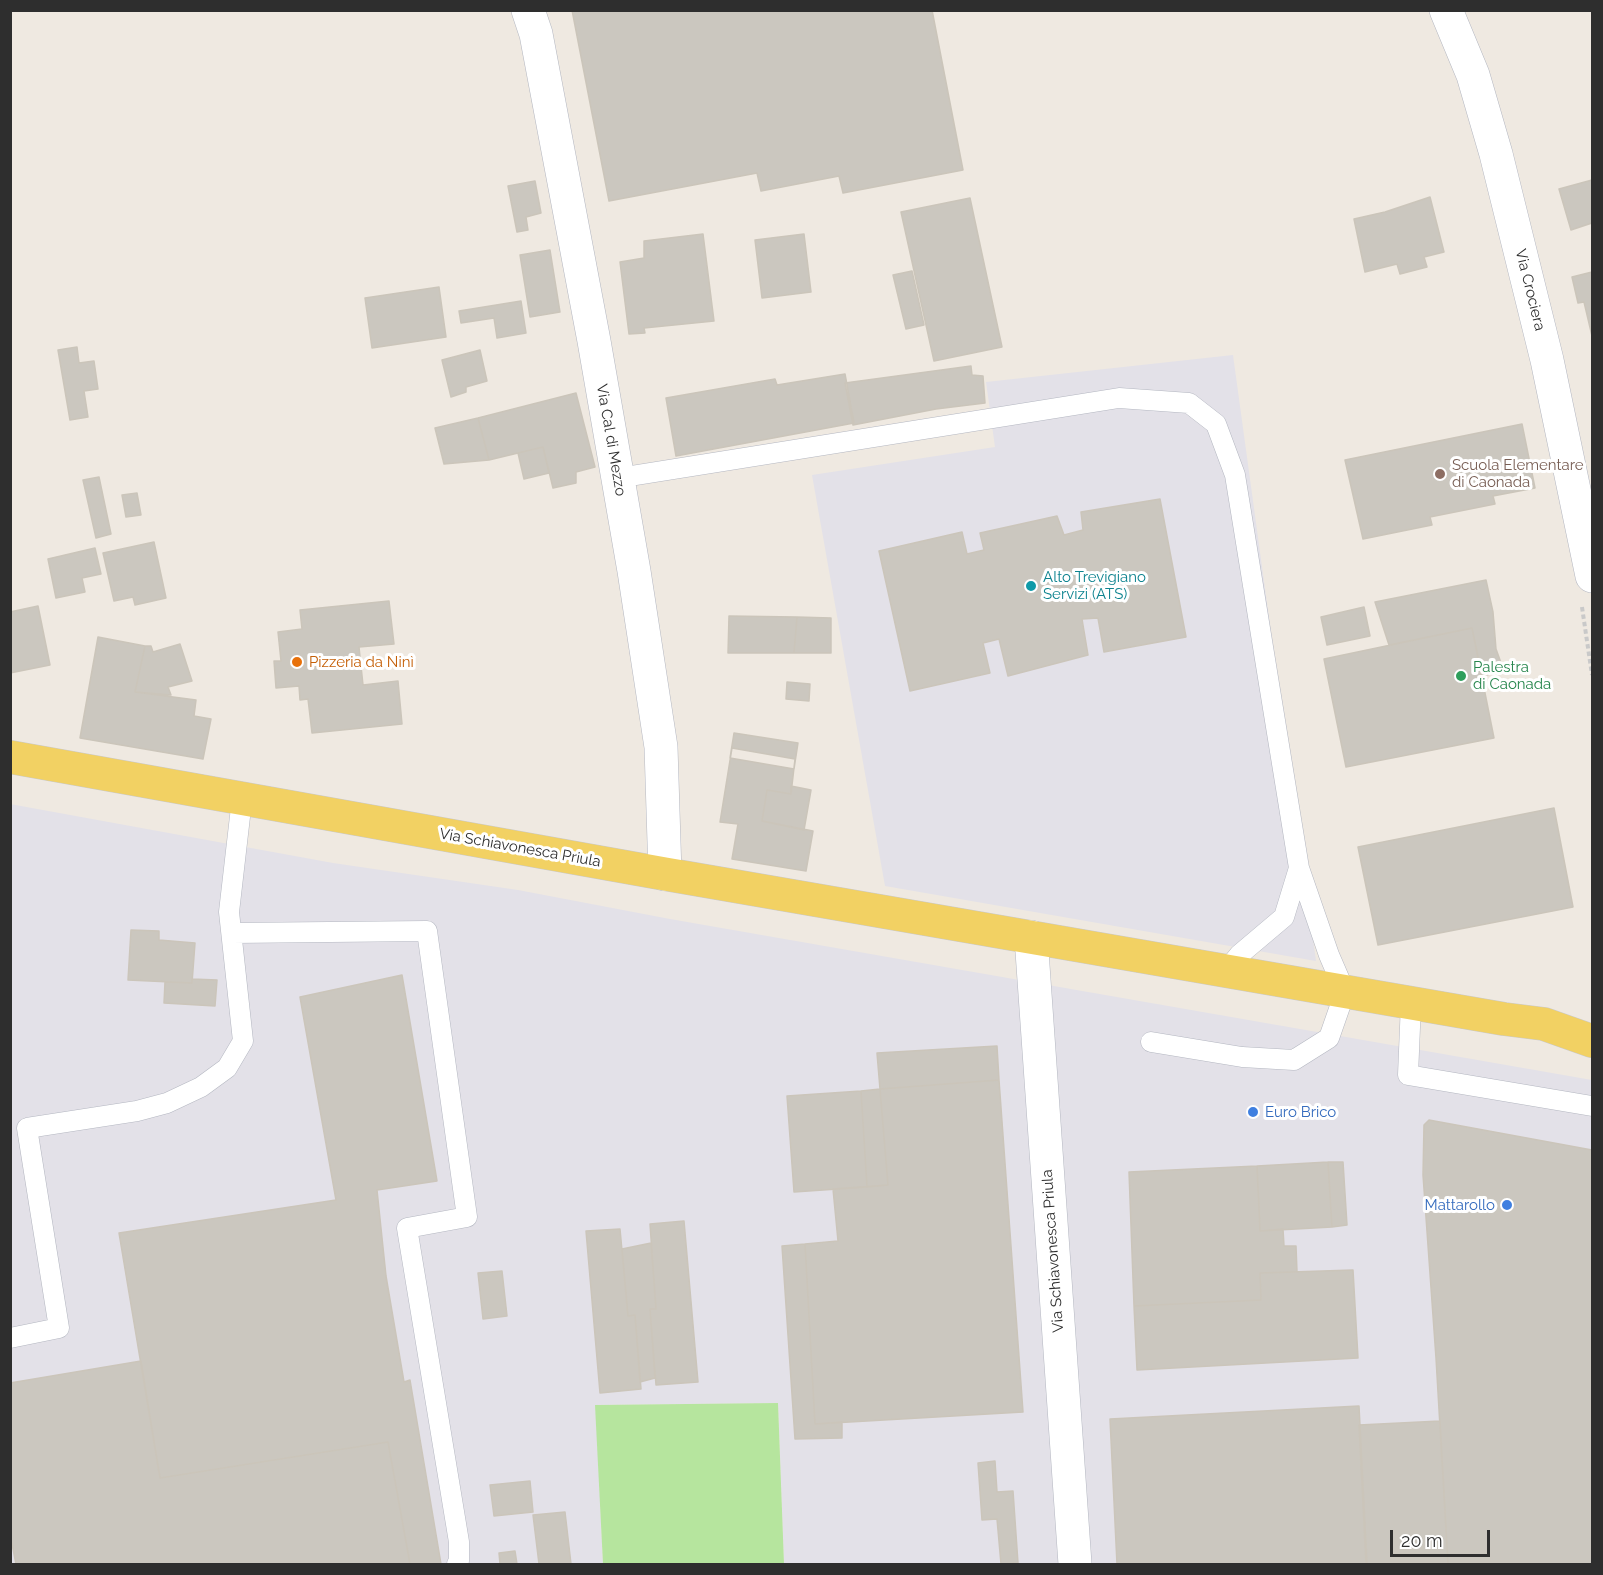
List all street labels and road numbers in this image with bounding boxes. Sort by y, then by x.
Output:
street label: Via Crociera [1511,247,1549,333]
street label: Via Cal di Mezzo [592,383,630,497]
street label: Via Schiavonesca Priula [438,825,602,871]
street label: Via Schiavonesca Priula [1038,1169,1068,1333]

